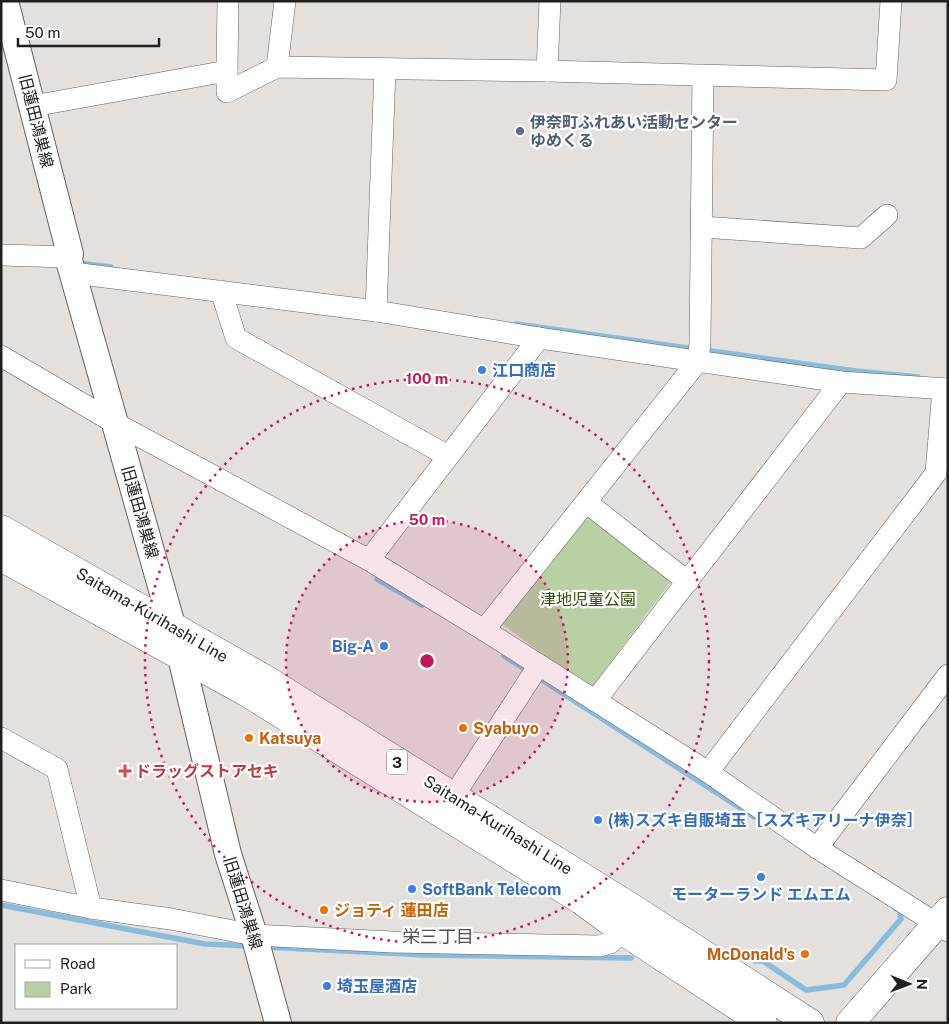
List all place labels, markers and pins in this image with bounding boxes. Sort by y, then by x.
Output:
place label: 伊奈町ふれあい活動センター ゆめくる [529,113,738,150]
marker: 伊奈町ふれあい活動センター ゆめくる [514,125,526,137]
place label: 江口商店 [492,361,556,380]
marker: 江口商店 [476,364,488,376]
place label: Big-A [332,637,374,656]
marker: Big-A [378,640,390,652]
centre of rings [418,652,436,670]
place label: Syabuyo [473,719,539,738]
marker: Syabuyo [457,722,469,734]
place label: Katsuya [259,729,321,748]
marker: Katsuya [243,732,255,744]
place label: ドラッグストアセキ [135,762,279,781]
marker: ドラッグストアセキ [119,765,131,777]
place label: (株)スズキ自販埼玉［スズキアリーナ伊奈］ [608,811,923,830]
marker: (株)スズキ自販埼玉［スズキアリーナ伊奈］ [592,814,604,826]
marker: モーターランド エムエム [755,871,767,883]
place label: SoftBank Telecom [422,880,561,899]
marker: SoftBank Telecom [406,883,418,895]
place label: モーターランド エムエム [671,885,851,904]
place label: ジョティ 蓮田店 [334,901,449,920]
marker: ジョティ 蓮田店 [318,904,330,916]
place label: McDonald's [707,945,795,964]
marker: McDonald's [799,948,811,960]
place label: 埼玉屋酒店 [337,977,417,996]
marker: 埼玉屋酒店 [321,980,333,992]

